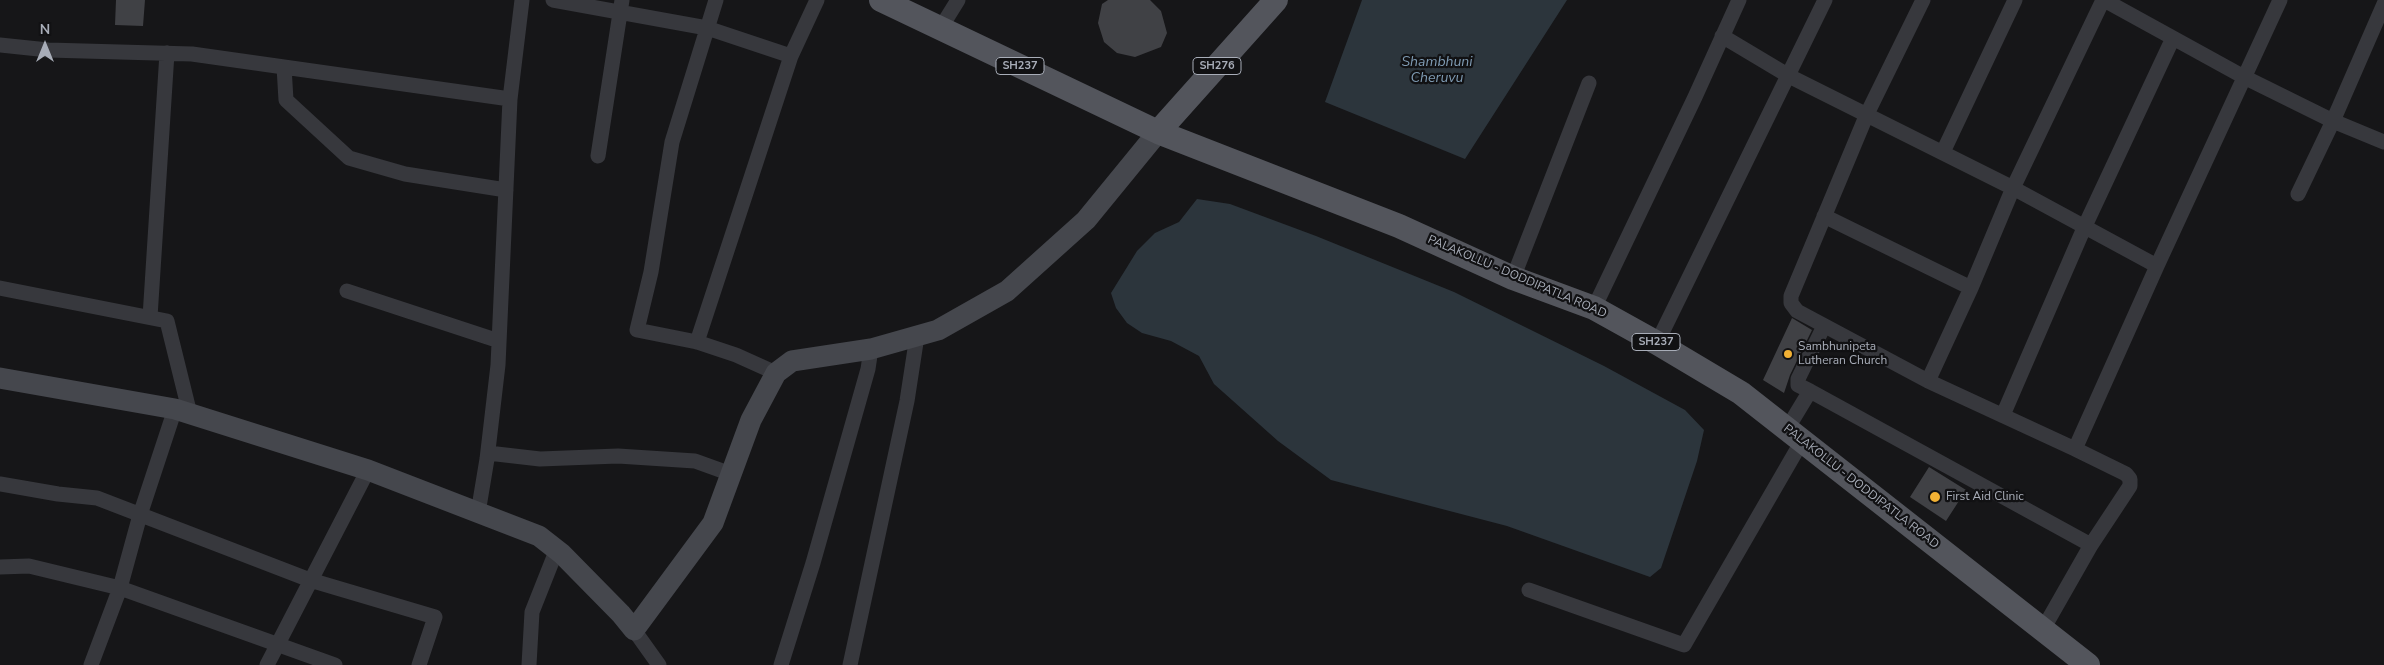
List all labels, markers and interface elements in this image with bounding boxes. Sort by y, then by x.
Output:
north arrow [20,20,70,70]
text: N [40,20,50,39]
water label: Shambhuni Cheruvu [1401,55,1473,88]
road number: SH237 [996,58,1044,74]
road number: SH276 [1193,58,1241,74]
street label: PALAKOLLU - DODDIPATLA ROAD [1425,233,1609,321]
road number: SH237 [1632,334,1680,351]
place label: Sambhunipeta Lutheran Church [1798,340,1887,368]
marker: Sambhunipeta Lutheran Church [1782,348,1794,360]
street label: PALAKOLLU - DODDIPATLA ROAD [1780,422,1942,552]
marker: First Aid Clinic [1928,490,1942,504]
place label: First Aid Clinic [1946,490,2024,504]

